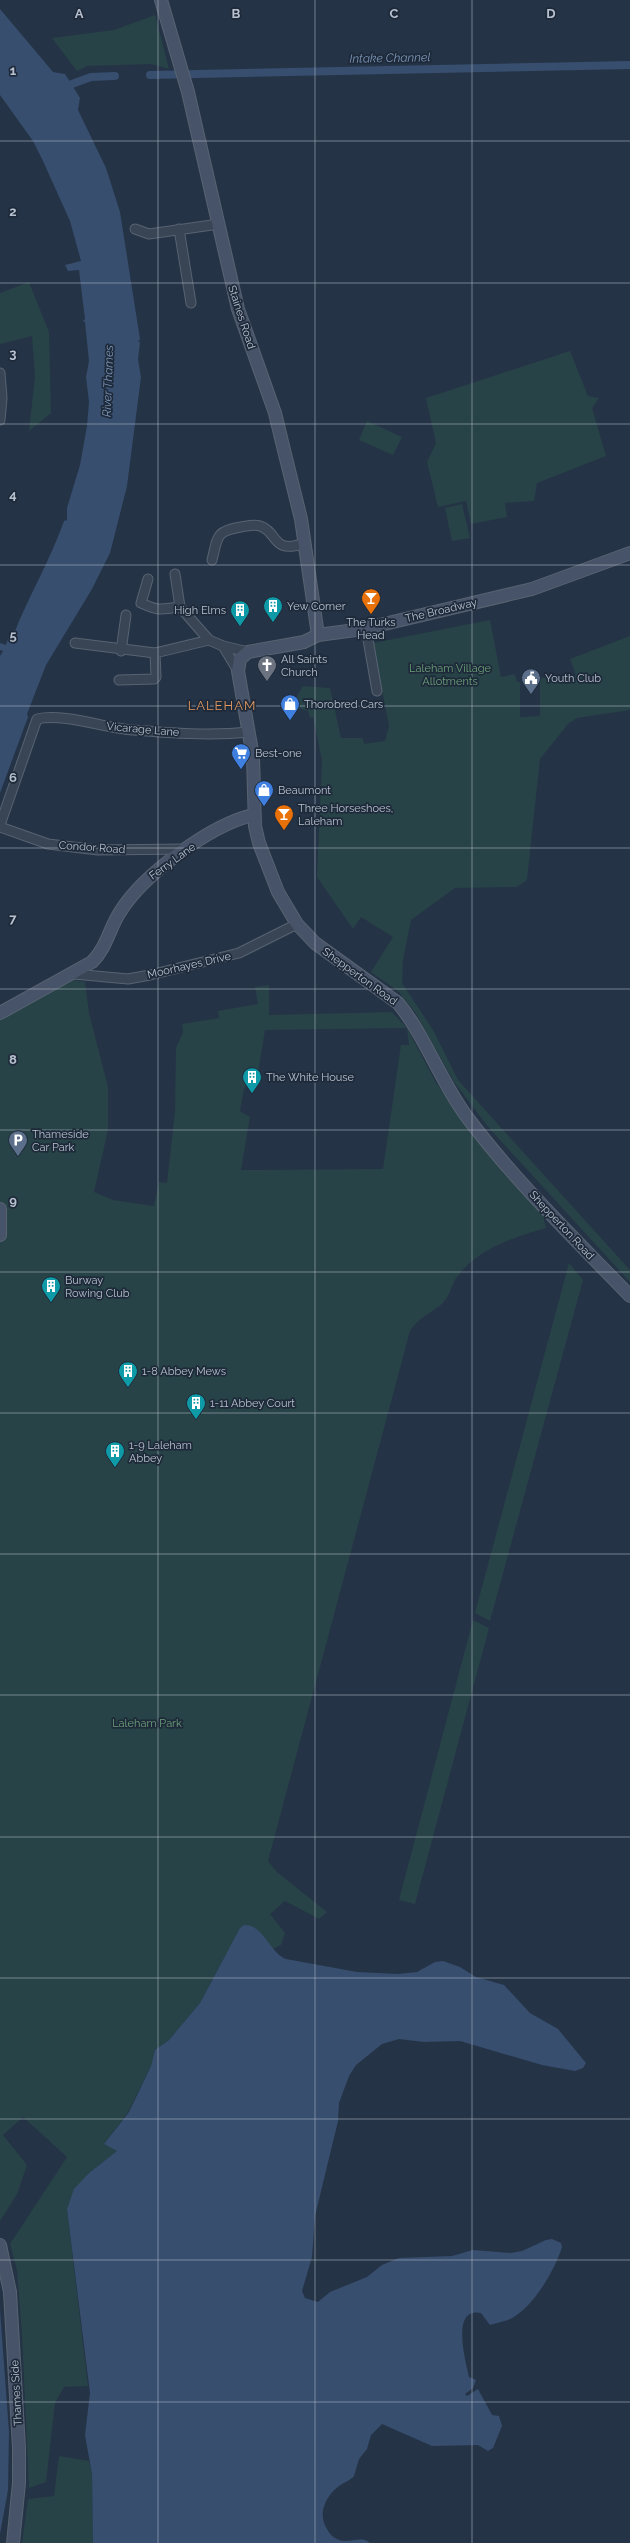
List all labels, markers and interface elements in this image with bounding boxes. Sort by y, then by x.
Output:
text: A [75,6,84,21]
text: B [232,6,241,21]
text: C [390,6,399,21]
text: D [546,6,556,21]
water label: Intake Channel [349,50,431,66]
text: 1 [10,63,17,78]
text: 2 [9,204,17,219]
street label: Staines Road [225,284,258,351]
water label: River Thames [100,344,116,417]
text: 3 [9,346,17,361]
text: 4 [9,487,17,502]
bar icon: The Turks Head [360,587,382,615]
building icon: Yew Corner [262,595,284,623]
street label: The Broadway [404,596,478,625]
building icon: High Elms [229,599,251,627]
place label: Yew Corner [287,600,346,613]
place label: High Elms [174,604,226,617]
place label: The Turks Head [346,616,396,642]
text: 5 [9,628,17,643]
place label: All Saints Church [281,653,327,679]
church icon: All Saints Church [256,654,278,682]
park label: Laleham Village Allotments [409,662,491,688]
public building icon: Youth Club [520,667,542,695]
place label: Youth Club [545,672,601,685]
shop icon: Thorobred Cars [279,693,301,721]
district label: LALEHAM [188,698,256,713]
place label: Thorobred Cars [304,698,383,711]
street label: Vicarage Lane [106,720,180,739]
supermarket icon: Best-one [230,742,252,770]
place label: Best-one [255,747,302,760]
text: 6 [9,770,17,785]
shop icon: Beaumont [253,779,275,807]
place label: Beaumont [278,784,331,797]
place label: Three Horseshoes, Laleham [298,802,393,828]
bar icon: Three Horseshoes, Laleham [273,803,295,831]
street label: Condor Road [58,839,126,856]
street label: Ferry Lane [147,840,198,883]
text: 7 [9,911,17,926]
street label: Shepperton Road [320,945,400,1008]
street label: Moorhayes Drive [146,949,233,981]
text: 8 [9,1052,17,1067]
building icon: The White House [241,1066,263,1094]
place label: The White House [266,1071,355,1084]
place label: Thameside Car Park [32,1128,89,1154]
parking icon: Thameside Car Park [7,1129,29,1157]
street label: Shepperton Road [526,1188,597,1262]
text: 9 [9,1193,17,1208]
place label: Burway Rowing Club [65,1274,130,1300]
building icon: Burway Rowing Club [40,1275,62,1303]
building icon: 1-8 Abbey Mews [117,1360,139,1388]
place label: 1-8 Abbey Mews [142,1365,226,1378]
building icon: 1-11 Abbey Court [185,1392,207,1420]
place label: 1-11 Abbey Court [210,1397,295,1410]
place label: 1-9 Laleham Abbey [129,1439,192,1465]
building icon: 1-9 Laleham Abbey [104,1440,126,1468]
park label: Laleham Park [112,1717,182,1730]
street label: Thames Side [8,2359,25,2426]

